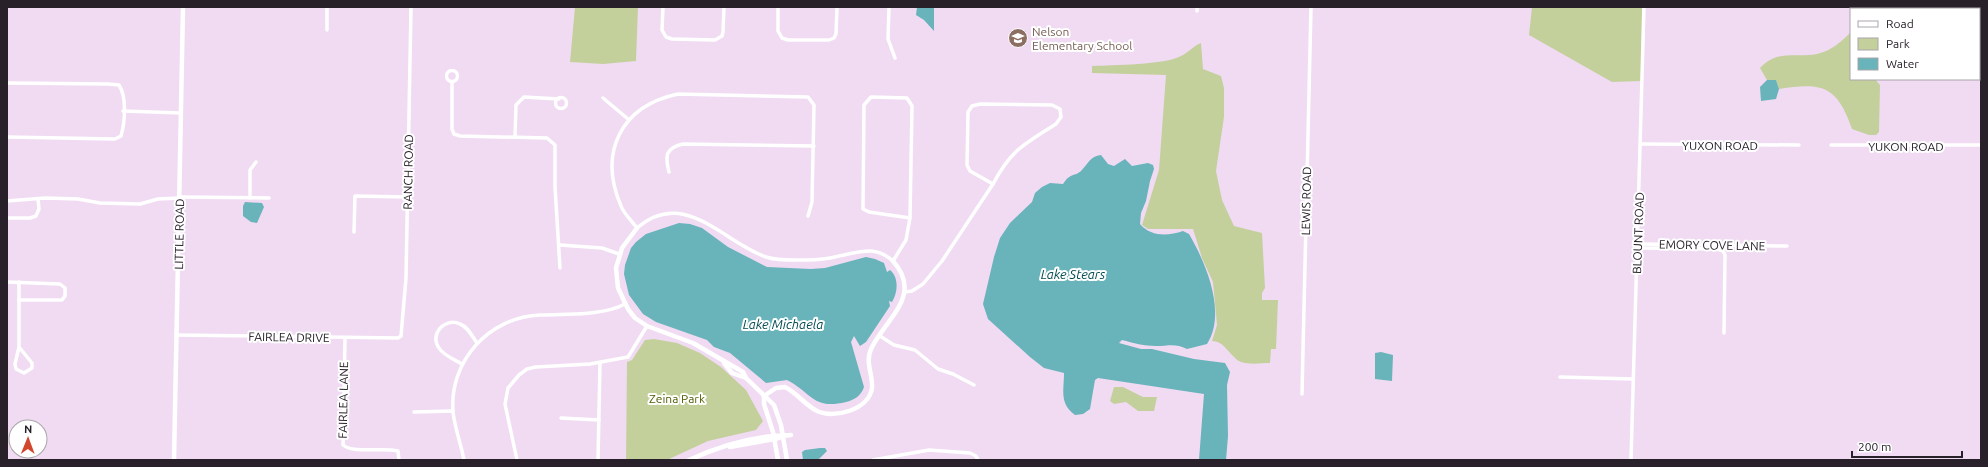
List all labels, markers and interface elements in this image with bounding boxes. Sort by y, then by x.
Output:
legend [1850,8,1980,80]
text: Road [1886,17,1914,30]
place label: Nelson Elementary School [1032,25,1132,52]
school or university icon: Nelson Elementary School [1007,27,1029,49]
text: Park [1886,37,1910,50]
text: Water [1886,57,1919,70]
street label: RANCH ROAD [401,134,415,210]
street label: YUXON ROAD [1682,139,1758,152]
street label: YUKON ROAD [1868,140,1944,153]
street label: LEWIS ROAD [1299,166,1313,236]
street label: BLOUNT ROAD [1630,192,1646,274]
street label: LITTLE ROAD [172,198,186,270]
street label: EMORY COVE LANE [1659,238,1766,252]
water label: Lake Stears [1041,267,1106,281]
water label: Lake Michaela [743,317,823,331]
street label: FAIRLEA DRIVE [248,330,330,344]
street label: FAIRLEA LANE [336,361,350,439]
park label: Zeina Park [649,392,705,405]
north arrow [8,419,48,459]
text: N [24,423,32,435]
scale bar [1852,433,1962,459]
text: 200 m [1858,440,1891,453]

